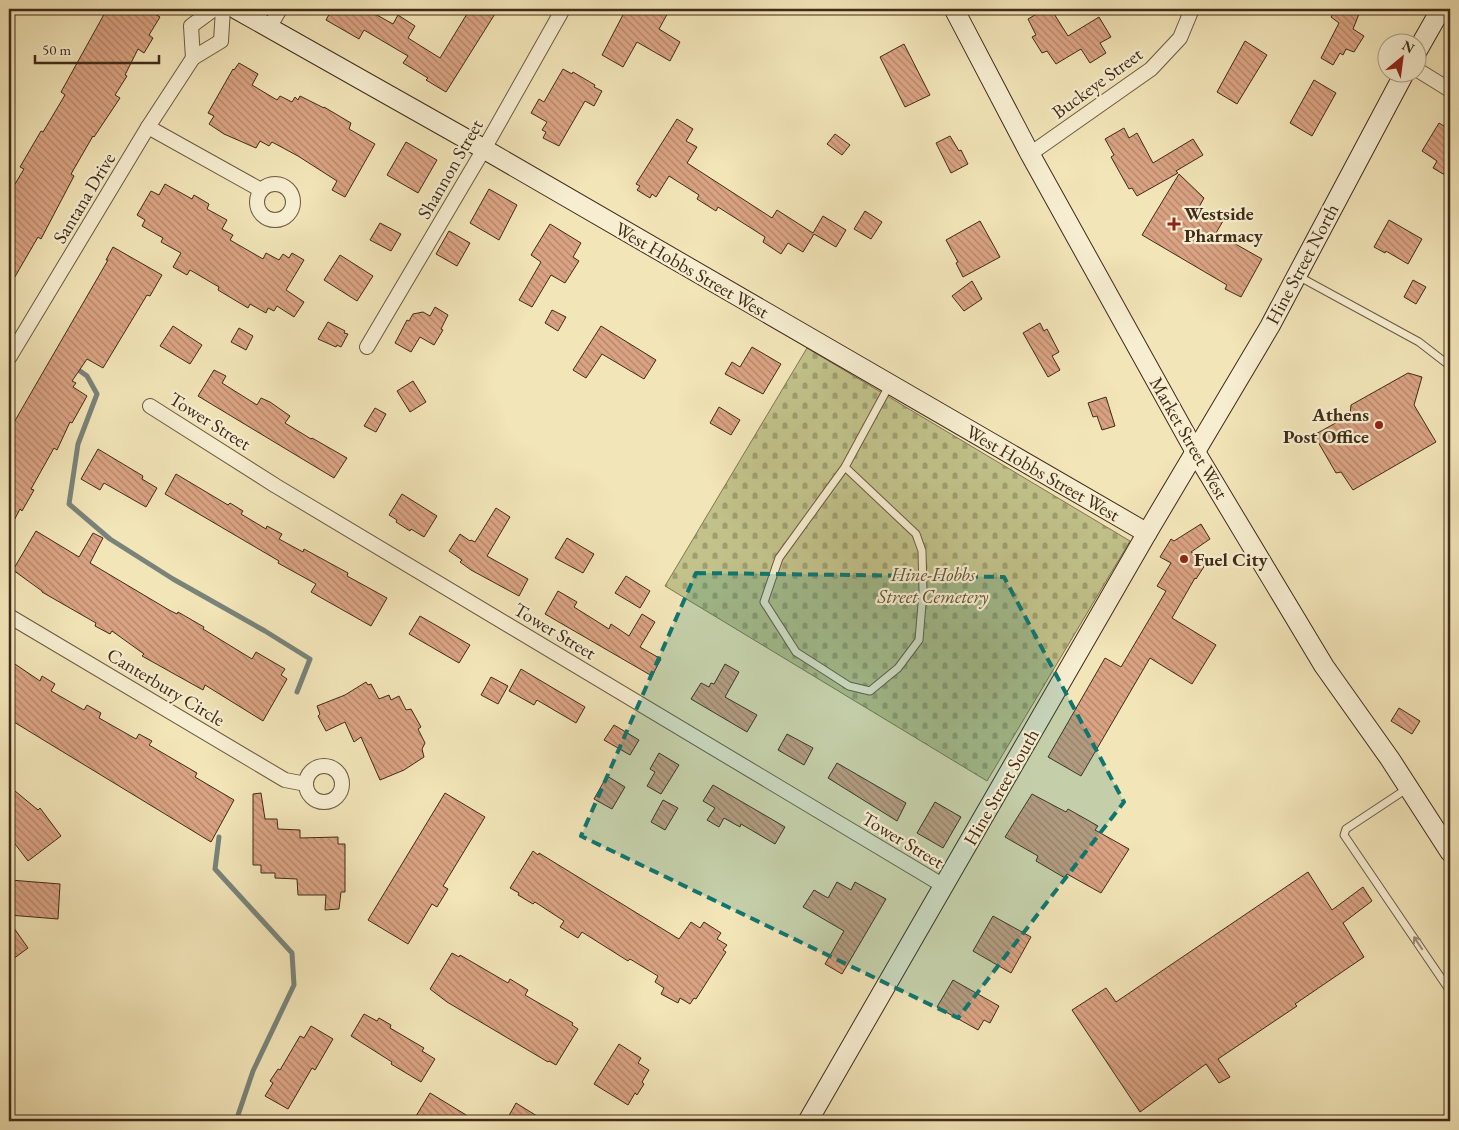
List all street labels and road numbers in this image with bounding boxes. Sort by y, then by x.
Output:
street label: Buckeye Street [1047,42,1147,124]
street label: Shannon Street [411,115,489,223]
street label: Santana Drive [47,148,121,248]
street label: Hine Street North [1260,199,1344,329]
street label: West Hobbs Street West [611,216,773,324]
street label: Market Street West [1144,372,1234,504]
street label: Tower Street [164,386,256,456]
street label: West Hobbs Street West [962,419,1124,527]
street label: Tower Street [509,597,601,665]
street label: Canterbury Circle [102,642,230,732]
street label: Hine Street South [957,724,1045,850]
street label: Tower Street [857,806,949,874]

